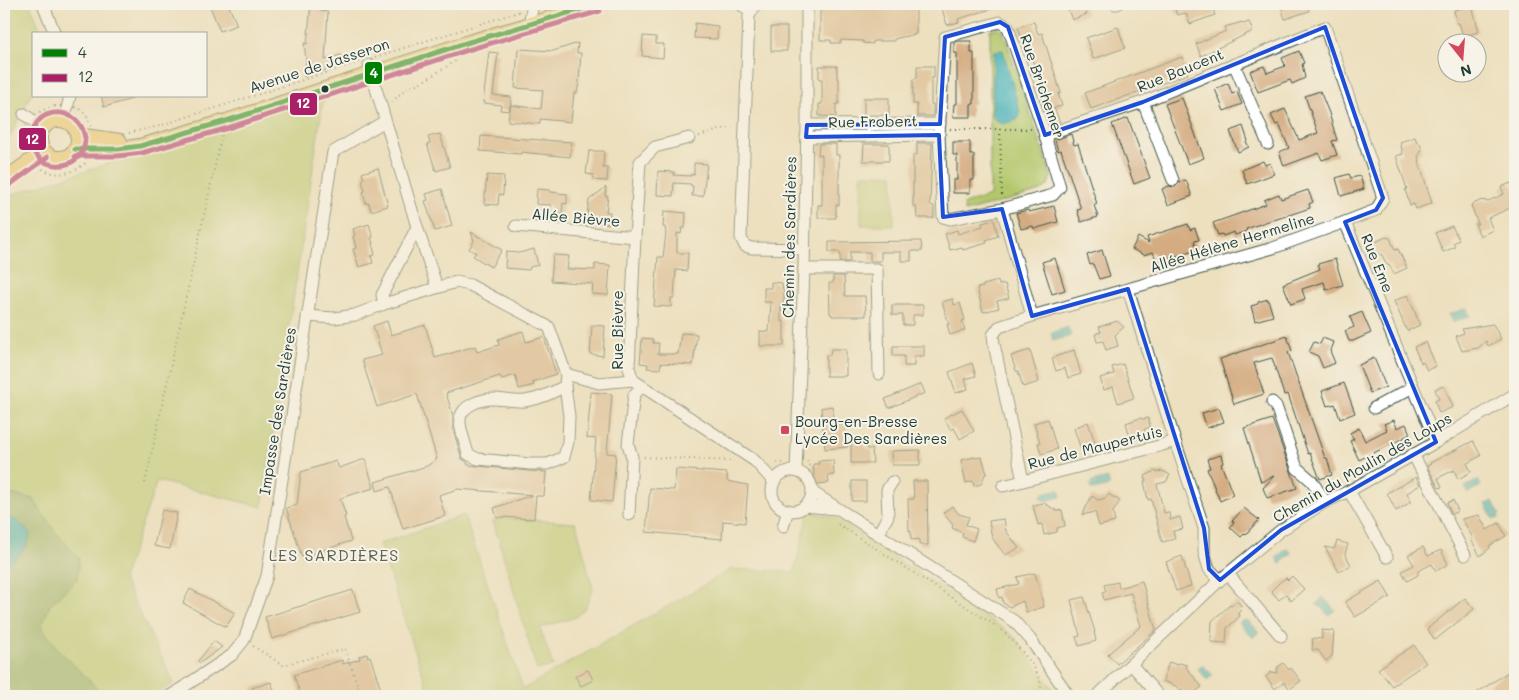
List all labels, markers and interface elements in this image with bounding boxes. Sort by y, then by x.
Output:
street label: Rue Brichemer [1016,31,1070,141]
legend [32,32,208,98]
north arrow [1436,32,1486,82]
street label: Avenue de Jasseron [246,33,392,97]
text: 4 [78,42,87,62]
street label: Rue Baucent [1134,44,1226,96]
text: N [1458,60,1474,82]
line badge: 4 [364,61,383,85]
text: 4 [370,63,379,82]
text: 12 [78,66,93,86]
unlabelled marker [320,84,330,94]
line badge: 12 [289,92,318,116]
text: 12 [296,93,310,112]
street label: Rue Frobert [828,110,918,132]
line badge: 12 [18,127,47,151]
text: 12 [25,129,39,148]
street label: Chemin des Sardières [778,156,800,318]
street label: Allée Bièvre [531,203,621,231]
street label: Allée Hélène Hermeline [1147,207,1317,277]
street label: Rue Eme [1357,231,1399,295]
street label: Rue Bièvre [607,290,627,370]
street label: Impasse des Sardières [254,326,300,496]
street label: Chemin du Moulin des Loups [1269,407,1455,527]
place label: Bourg-en-Bresse Lycée Des Sardières [795,411,947,448]
street label: Rue de Maupertuis [1026,421,1164,473]
marker: Bourg-en-Bresse Lycée Des Sardières [779,424,791,436]
district label: LES SARDIÈRES [269,544,399,565]

